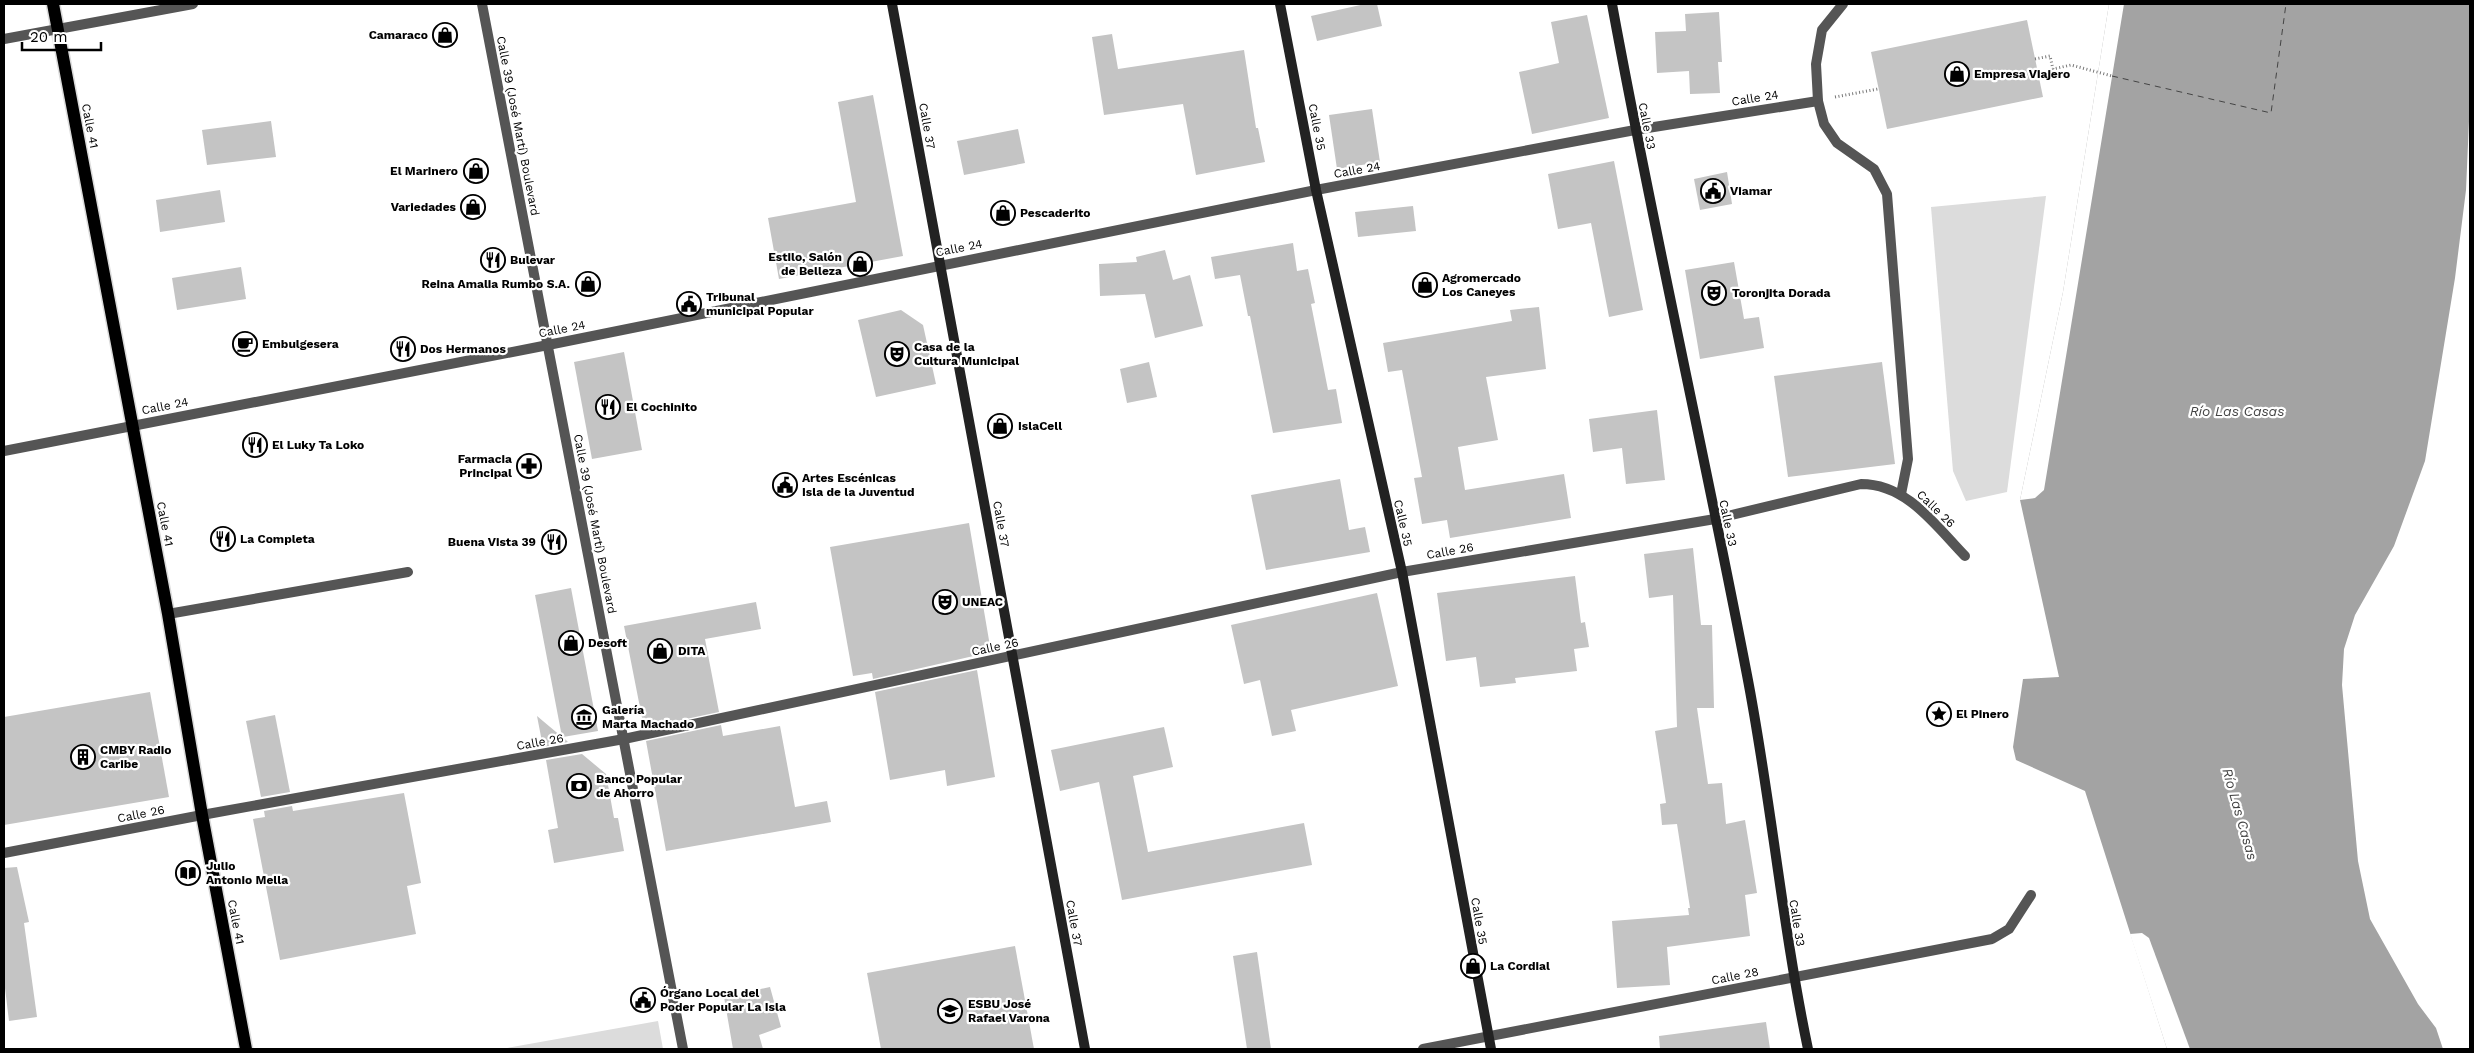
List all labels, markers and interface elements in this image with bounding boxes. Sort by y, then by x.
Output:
scale bar [22,20,101,52]
shop icon: Camaraco [432,22,458,48]
text: 20 m [30,28,68,46]
place label: Camaraco [369,28,428,42]
street label: Calle 39 (José Martí) Boulevard [494,35,542,217]
shop icon: Empresa Viajero [1944,61,1970,87]
place label: Empresa Viajero [1974,67,2070,81]
street label: Calle 24 [1731,87,1779,109]
street label: Calle 33 [1636,101,1658,151]
street label: Calle 41 [79,102,101,150]
street label: Calle 37 [916,102,938,150]
street label: Calle 35 [1306,102,1328,152]
shop icon: El Marinero [463,158,489,184]
street label: Calle 24 [1332,159,1382,181]
place label: El Marinero [390,164,458,178]
public building icon: Viamar [1700,178,1726,204]
place label: Viamar [1730,184,1773,198]
shop icon: Variedades [460,194,486,220]
place label: Variedades [391,200,457,214]
shop icon: Pescaderito [990,200,1016,226]
place label: Pescaderito [1020,206,1090,220]
street label: Calle 24 [934,237,984,259]
restaurant icon: Bulevar [480,247,506,273]
place label: Estilo, Salón de Belleza [768,250,842,278]
shop icon: Estilo, Salón de Belleza [847,251,873,277]
place label: Bulevar [510,253,556,267]
shop icon: Reina Amalia Rumbo S.A. [575,271,601,297]
place label: Agromercado Los Caneyes [1442,271,1521,299]
shop icon: Agromercado Los Caneyes [1412,272,1438,298]
place label: Reina Amalia Rumbo S.A. [421,277,570,291]
theatre icon: Toronjita Dorada [1701,280,1727,306]
place label: Toronjita Dorada [1732,286,1831,300]
place label: Tribunal municipal Popular [706,290,814,318]
public building icon: Tribunal municipal Popular [676,291,702,317]
street label: Calle 24 [537,318,587,340]
cafe icon: Embulgesera [232,331,258,357]
restaurant icon: Dos Hermanos [390,336,416,362]
place label: Embulgesera [262,337,339,351]
place label: Casa de la Cultura Municipal [914,340,1019,368]
theatre icon: Casa de la Cultura Municipal [884,341,910,367]
place label: Dos Hermanos [420,342,506,356]
restaurant icon: El Cochinito [595,394,621,420]
street label: Calle 24 [140,395,190,417]
place label: El Cochinito [626,400,697,414]
water label: Río Las Casas [2190,403,2284,419]
shop icon: IslaCell [987,413,1013,439]
place label: IslaCell [1018,419,1062,433]
restaurant icon: El Luky Ta Loko [242,432,268,458]
street label: Calle 39 (José Martí) Boulevard [571,433,619,615]
place label: El Luky Ta Loko [272,438,364,452]
place label: Farmacia Principal [458,452,512,480]
pharmacy icon: Farmacia Principal [516,453,542,479]
place label: Artes Escénicas Isla de la Juventud [802,471,914,499]
public building icon: Artes Escénicas Isla de la Juventud [772,472,798,498]
street label: Calle 26 [1914,487,1958,531]
street label: Calle 35 [1391,498,1415,548]
street label: Calle 33 [1716,498,1740,548]
street label: Calle 41 [154,500,176,548]
street label: Calle 37 [990,500,1012,548]
restaurant icon: La Completa [210,526,236,552]
restaurant icon: Buena Vista 39 [541,529,567,555]
place label: La Completa [240,532,315,546]
place label: Buena Vista 39 [448,535,536,549]
street label: Calle 26 [1425,540,1475,562]
theatre icon: UNEAC [932,589,958,615]
place label: UNEAC [962,595,1003,609]
shop icon: Desoft [558,630,584,656]
street label: Calle 26 [970,635,1020,659]
place label: Desoft [588,636,628,650]
shop icon: DITA [647,638,673,664]
place label: DITA [678,644,706,658]
place icon: El Pinero [1926,701,1952,727]
place label: Galería Marta Machado [602,703,694,731]
museum icon: Galería Marta Machado [571,704,597,730]
place label: El Pinero [1956,707,2009,721]
street label: Calle 26 [515,731,565,753]
place label: CMBY Radio Caribe [100,743,172,771]
building icon: CMBY Radio Caribe [70,744,96,770]
water label: Río Las Casas [2219,766,2261,862]
place label: Banco Popular de Ahorro [596,772,683,800]
bank icon: Banco Popular de Ahorro [566,773,592,799]
street label: Calle 26 [116,803,166,825]
place label: Julio Antonio Mella [206,859,288,887]
library icon: Julio Antonio Mella [175,860,201,886]
street label: Calle 35 [1468,896,1490,946]
street label: Calle 41 [225,898,247,946]
street label: Calle 37 [1063,899,1085,947]
street label: Calle 33 [1786,899,1808,947]
shop icon: La Cordial [1460,953,1486,979]
place label: La Cordial [1490,959,1550,973]
street label: Calle 28 [1710,965,1760,987]
place label: Órgano Local del Poder Popular La Isla [660,986,786,1014]
public building icon: Órgano Local del Poder Popular La Isla [630,987,656,1013]
place label: ESBU José Rafael Varona [968,997,1050,1025]
school or university icon: ESBU José Rafael Varona [937,998,963,1024]

